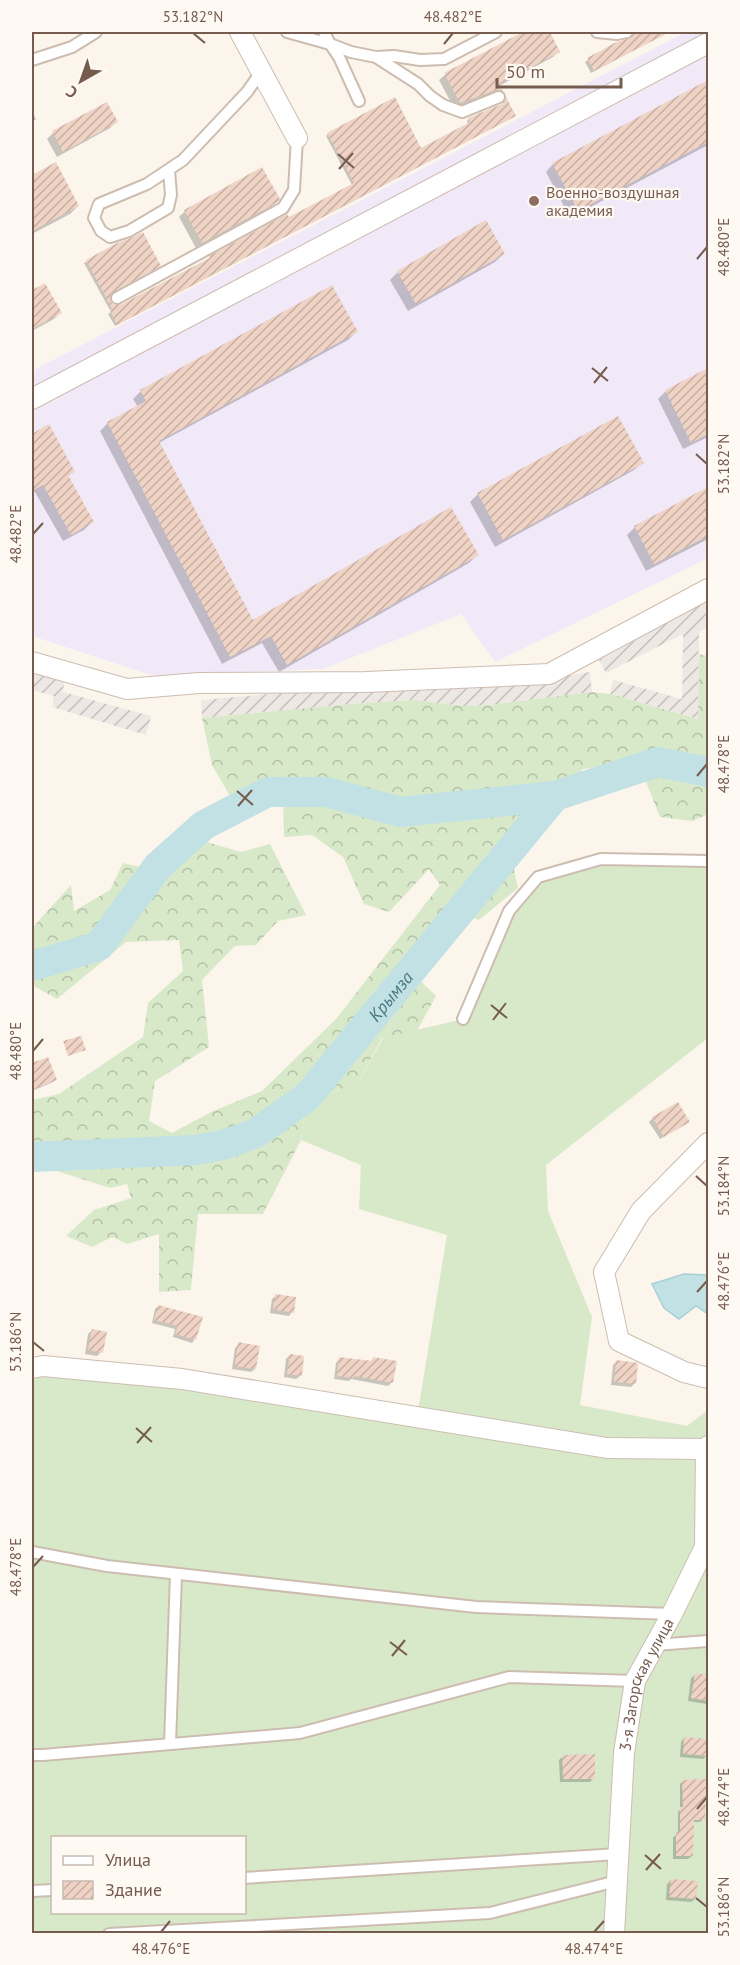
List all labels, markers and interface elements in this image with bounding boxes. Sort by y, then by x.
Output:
text: 53.182°N [163,7,223,26]
text: 48.482°E [424,7,482,26]
north arrow [51,51,111,111]
scale bar [497,51,622,89]
text: 50 m [506,60,545,83]
text: С [61,82,81,103]
place label: Военно-воздушная академия [546,182,679,220]
marker: Военно-воздушная академия [527,194,541,208]
text: 48.480°E [714,218,733,276]
text: 53.182°N [714,434,733,494]
text: 48.482°E [6,505,25,563]
text: 48.478°E [714,735,733,793]
water label: Крымза [363,966,418,1026]
text: 48.480°E [6,1022,25,1080]
text: 53.184°N [714,1156,733,1216]
text: 48.476°E [714,1252,733,1310]
text: 53.186°N [6,1312,25,1372]
text: 48.478°E [6,1538,25,1596]
street label: 3-я Загорская улица [614,1614,678,1752]
text: 48.474°E [714,1768,733,1826]
legend [51,1836,246,1914]
text: Улица [105,1848,151,1871]
text: 53.186°N [714,1877,733,1937]
text: Здание [105,1878,162,1901]
text: 48.476°E [132,1939,190,1958]
text: 48.474°E [565,1939,623,1958]

